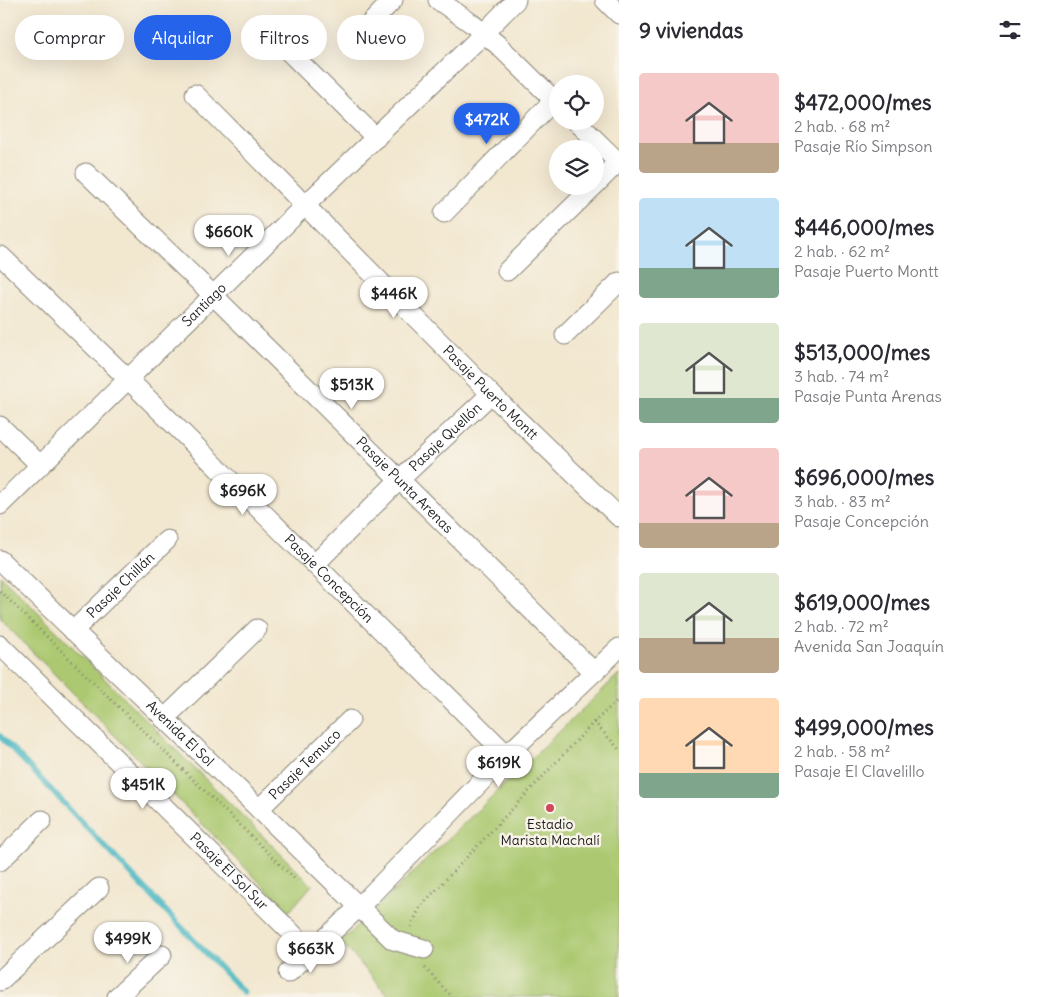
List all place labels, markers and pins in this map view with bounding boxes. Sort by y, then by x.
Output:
pin: $472K [452,102,522,145]
pin: $660K [194,214,264,257]
pin: $446K [359,276,429,319]
pin: $513K [317,368,387,410]
pin: $696K [208,474,278,516]
pin: $619K [464,746,534,788]
pin: $451K [108,768,178,810]
marker: Estadio Marista Machalí [544,802,556,814]
place label: Estadio Marista Machalí [500,815,600,849]
pin: $499K [93,922,163,964]
pin: $663K [276,932,346,974]

